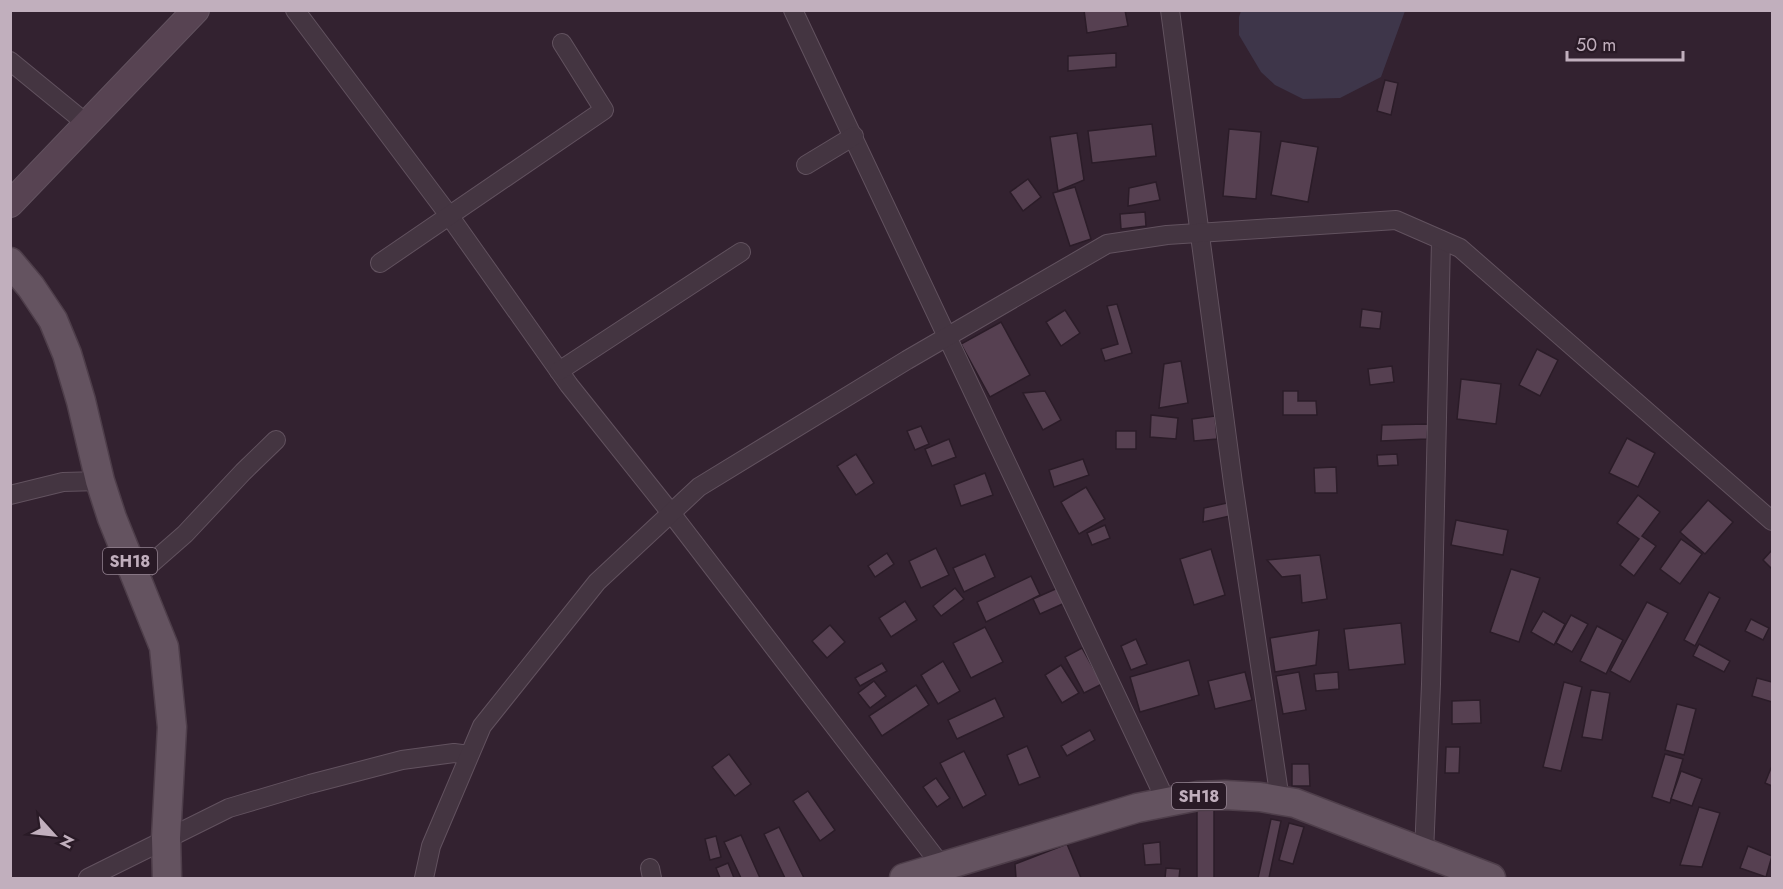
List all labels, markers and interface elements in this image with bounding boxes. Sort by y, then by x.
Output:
scale bar [1567,24,1682,62]
text: 50 m [1576,32,1616,58]
road number: SH18 [103,548,157,574]
road number: SH18 [1172,783,1226,809]
north arrow [24,805,84,865]
text: N [54,831,80,852]

